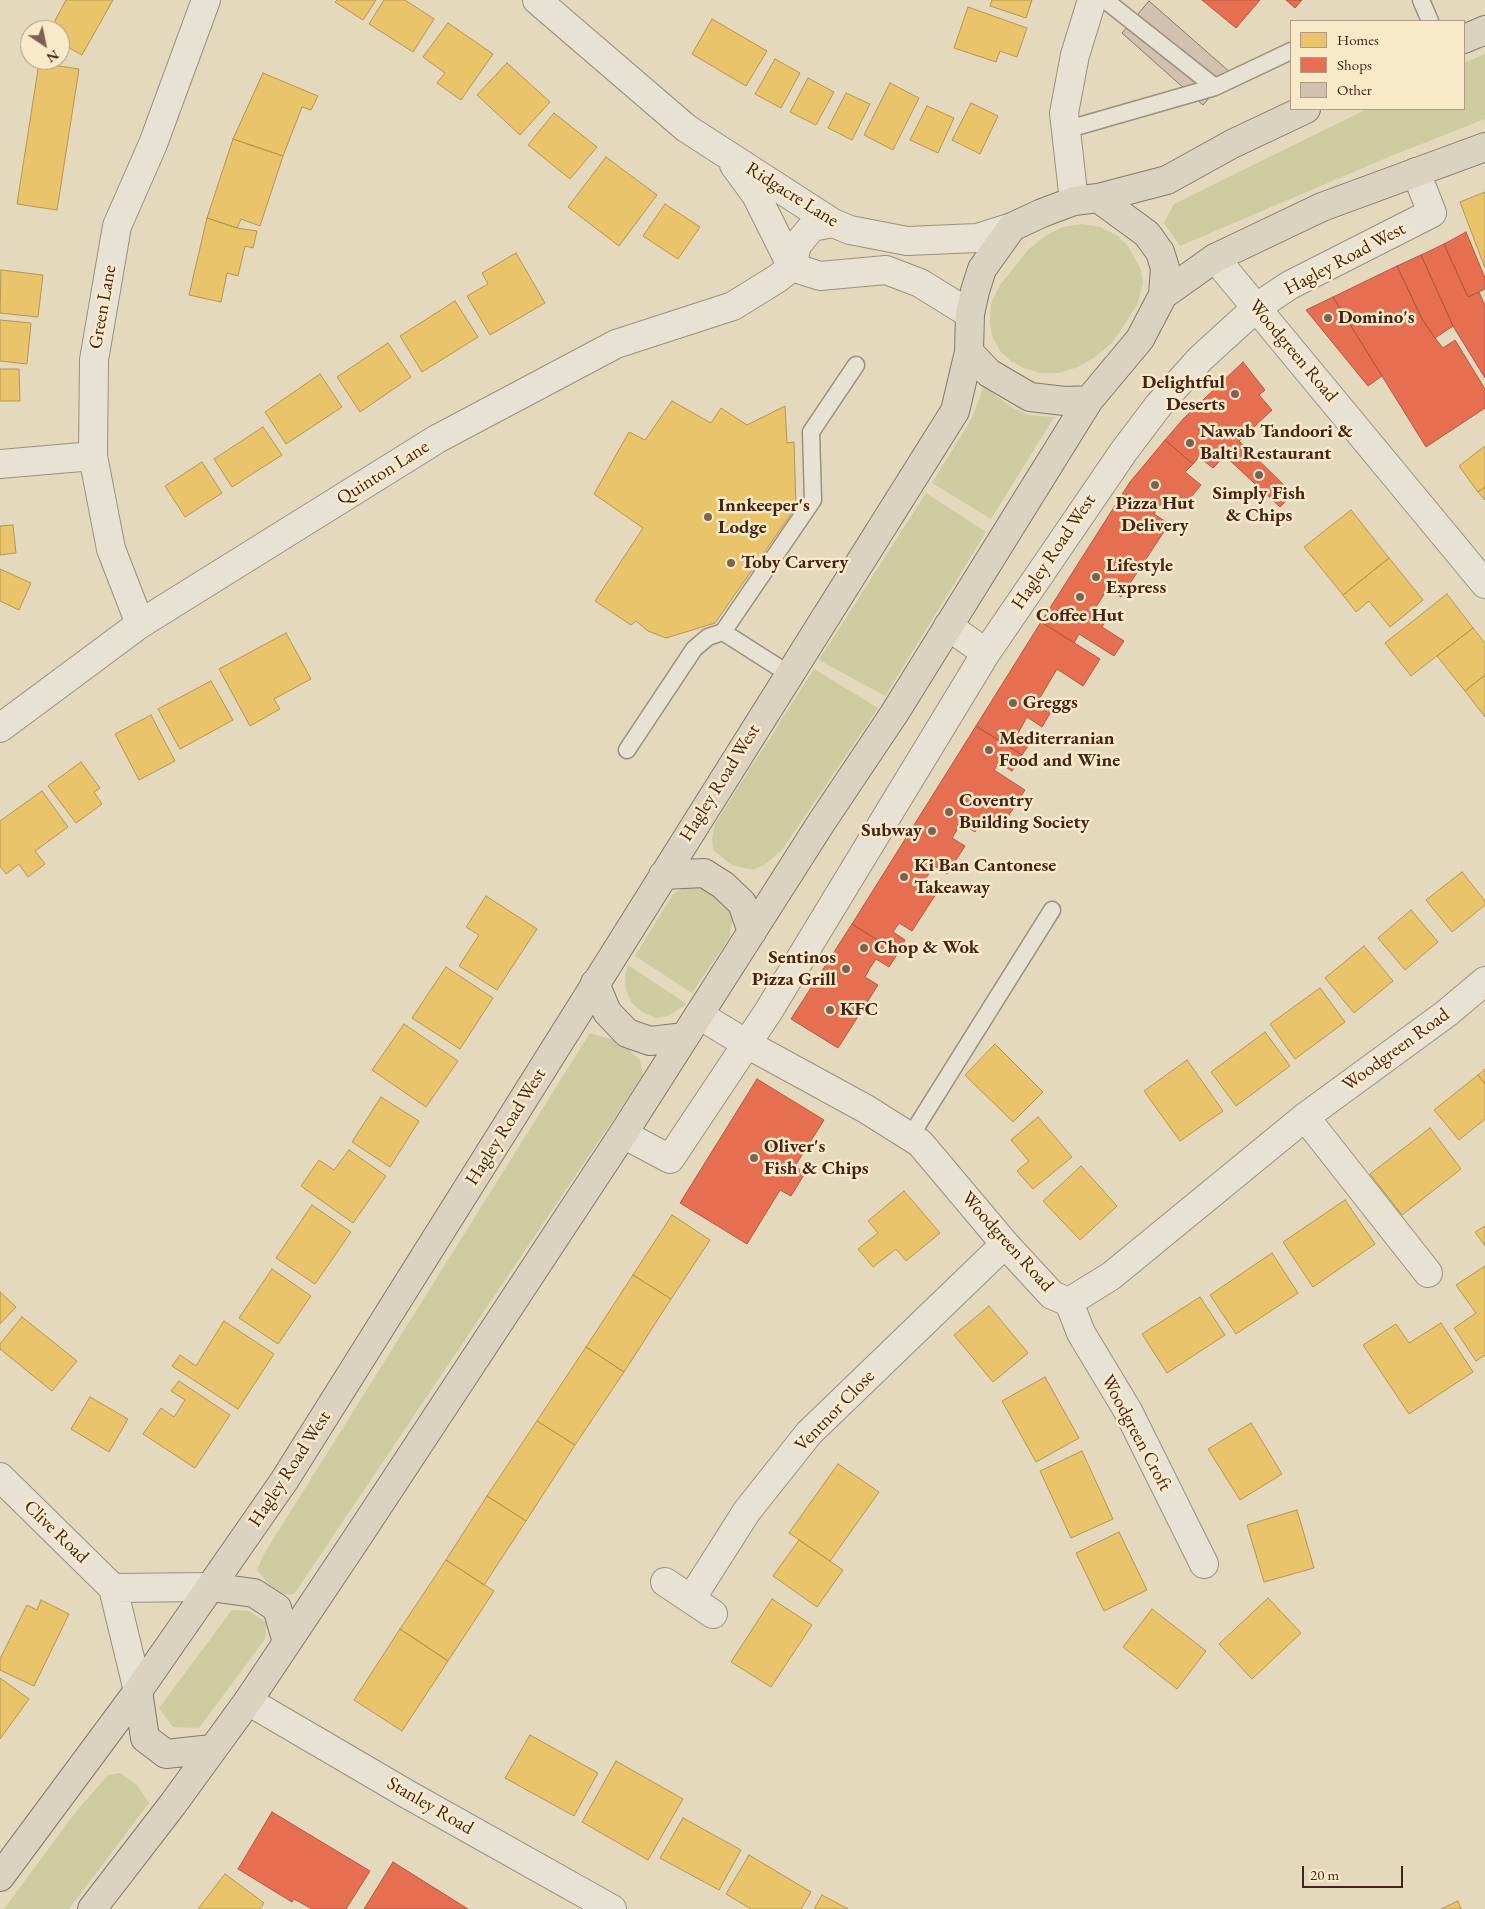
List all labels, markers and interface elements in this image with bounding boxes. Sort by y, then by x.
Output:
north arrow [20,20,70,70]
legend [1290,20,1465,110]
text: Homes [1337,30,1379,49]
text: N [43,46,63,67]
text: Shops [1337,55,1372,74]
text: Other [1337,80,1372,99]
street label: Ridgacre Lane [742,158,842,232]
street label: Hagley Road West [1281,218,1409,300]
street label: Green Lane [84,263,122,351]
street label: Woodgreen Road [1244,295,1342,407]
place label: Domino's [1338,307,1415,329]
marker: Domino's [1322,312,1334,324]
place label: Delightful Deserts [1142,372,1225,416]
marker: Delightful Deserts [1229,388,1241,400]
place label: Nawab Tandoori & Balti Restaurant [1200,421,1353,465]
street label: Quinton Lane [333,436,433,510]
marker: Nawab Tandoori & Balti Restaurant [1184,437,1196,449]
marker: Simply Fish & Chips [1253,469,1265,481]
marker: Pizza Hut Delivery [1149,479,1161,491]
place label: Simply Fish & Chips [1213,483,1305,527]
street label: Hagley Road West [1007,490,1101,614]
place label: Pizza Hut Delivery [1115,493,1195,537]
place label: Innkeeper's Lodge [718,495,810,539]
marker: Innkeeper's Lodge [702,511,714,523]
place label: Toby Carvery [741,552,848,574]
place label: Lifestyle Express [1106,555,1173,599]
marker: Toby Carvery [725,557,737,569]
marker: Lifestyle Express [1090,571,1102,583]
marker: Coffee Hut [1074,591,1086,603]
place label: Coffee Hut [1036,605,1124,627]
place label: Greggs [1023,692,1078,714]
marker: Greggs [1007,697,1019,709]
street label: Hagley Road West [675,720,765,846]
place label: Mediterranian Food and Wine [999,728,1120,772]
marker: Mediterranian Food and Wine [983,744,995,756]
place label: Coventry Building Society [959,790,1090,834]
marker: Coventry Building Society [943,806,955,818]
place label: Subway [861,820,922,842]
marker: Subway [926,825,938,837]
place label: Ki Ban Cantonese Takeaway [914,855,1056,899]
marker: Ki Ban Cantonese Takeaway [898,871,910,883]
place label: Chop & Wok [874,937,979,959]
marker: Chop & Wok [858,942,870,954]
place label: Sentinos Pizza Grill [752,947,836,991]
marker: Sentinos Pizza Grill [840,963,852,975]
place label: KFC [840,999,878,1021]
marker: KFC [824,1004,836,1016]
street label: Woodgreen Road [1338,1004,1454,1096]
street label: Hagley Road West [461,1064,551,1190]
place label: Oliver's Fish & Chips [764,1136,869,1180]
marker: Oliver's Fish & Chips [748,1152,760,1164]
street label: Woodgreen Road [956,1187,1058,1297]
street label: Ventnor Close [790,1365,880,1457]
street label: Woodgreen Croft [1096,1371,1176,1495]
street label: Hagley Road West [244,1407,336,1531]
street label: Clive Road [19,1495,93,1569]
street label: Stanley Road [383,1772,477,1840]
scale bar [1305,1856,1406,1888]
text: 20 m [1310,1865,1339,1884]

